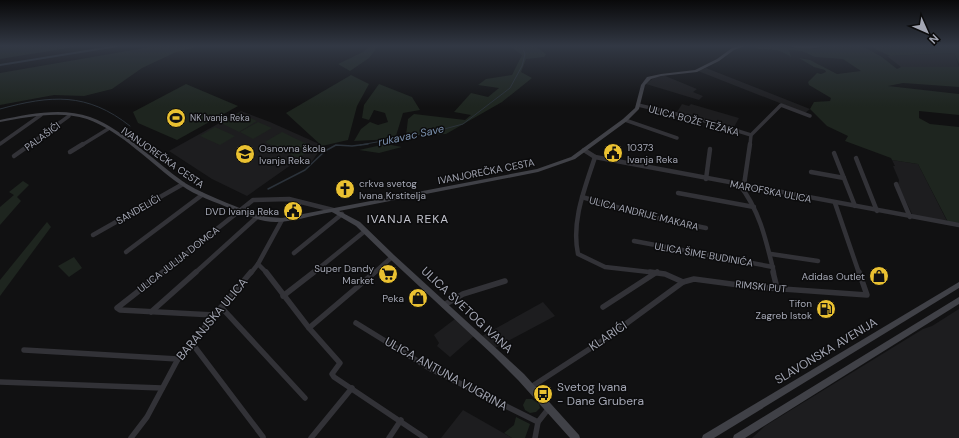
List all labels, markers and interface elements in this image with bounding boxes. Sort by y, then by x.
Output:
north arrow [907,12,947,52]
text: N [926,31,942,47]
street label: ULICA BOŽE TEŽAKA [647,102,741,139]
sports icon: NK Ivanja Reka [165,107,187,129]
place label: NK Ivanja Reka [190,112,250,124]
street label: PALAŠIĆI [22,119,63,154]
water label: rukavac Save [377,121,445,149]
street label: IVANJOREČKA CESTA [119,124,207,191]
place label: 10373 Ivanja Reka [627,141,678,166]
place label: Osnovna škola Ivanja Reka [259,142,326,167]
public building icon: 10373 Ivanja Reka [602,142,624,164]
school or university icon: Osnovna škola Ivanja Reka [234,143,256,165]
street label: IVANJOREČKA CESTA [437,156,536,187]
place label: crkva svetog Ivana Krstitelja [359,177,426,202]
street label: MAROFSKA ULICA [729,177,813,206]
church icon: crkva svetog Ivana Krstitelja [334,178,356,200]
street label: SANDELIĆI [114,192,163,227]
street label: ULICA ANDRIJE MAKARA [588,194,700,233]
public building icon: DVD Ivanja Reka [282,200,304,222]
place label: DVD Ivanja Reka [205,205,279,218]
district label: IVANJA REKA [367,211,449,227]
street label: ULICA JULIJA DOMCA [135,223,222,295]
street label: ULICA ŠIME BUDINIĆA [654,239,755,270]
place label: Super Dandy Market [314,262,374,287]
supermarket icon: Super Dandy Market [377,263,399,285]
street label: ULICA SVETOG IVANA [418,263,516,357]
shop icon: Adidas Outlet [868,265,890,287]
place label: Adidas Outlet [802,270,865,283]
street label: BARANJSKA ULICA [173,274,251,364]
street label: RIMSKI PUT [735,277,788,296]
shop icon: Peka [407,287,429,309]
place label: Peka [382,292,404,305]
place label: Tifon Zagreb Istok [756,297,812,322]
fuel station icon: Tifon Zagreb Istok [815,298,837,320]
street label: SLAVONSKA AVENIJA [772,314,880,388]
street label: KLARIĆI [586,317,630,355]
street label: ULICA ANTUNA VUGRINA [382,334,510,414]
place label: Svetog Ivana - Dane Grubera [557,379,644,409]
bus stop icon: Svetog Ivana - Dane Grubera [532,383,554,405]

